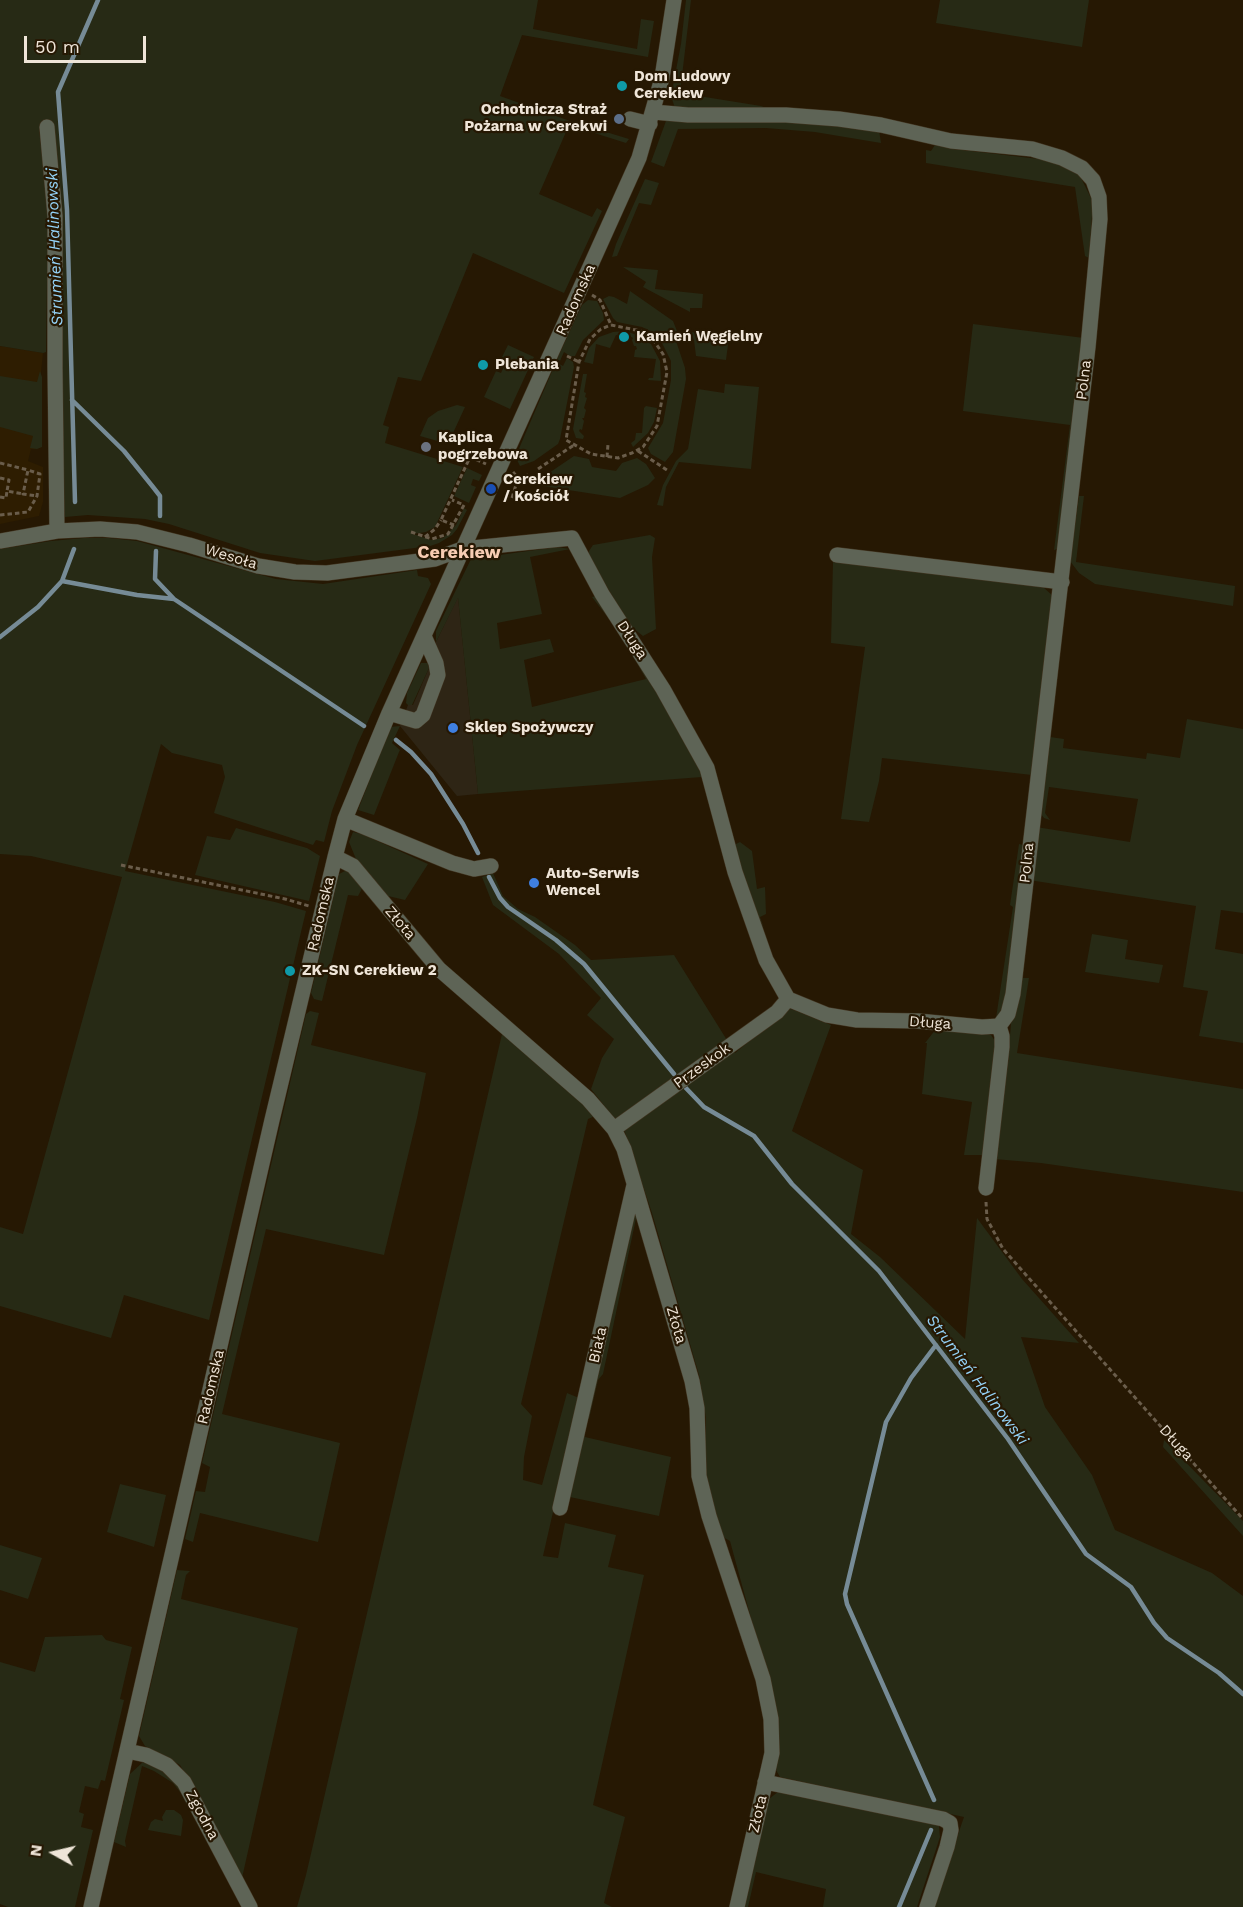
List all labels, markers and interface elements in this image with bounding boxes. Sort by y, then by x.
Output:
scale bar [27,24,148,62]
text: 50 m [35,36,80,57]
place label: Dom Ludowy Cerekiew [634,68,731,103]
marker: Dom Ludowy Cerekiew [615,79,629,93]
place label: Ochotnicza Straż Pożarna w Cerekwi [464,101,607,136]
marker: Ochotnicza Straż Pożarna w Cerekwi [612,112,626,126]
water label: Strumień Halinowski [43,168,67,326]
street label: Radomska [552,262,600,338]
place label: Kamień Węgielny [636,328,762,346]
marker: Kamień Węgielny [617,330,631,344]
place label: Plebania [495,356,559,374]
marker: Plebania [476,358,490,372]
street label: Polna [1073,359,1095,401]
place label: Kaplica pogrzebowa [438,429,528,464]
marker: Kaplica pogrzebowa [419,440,433,454]
place label: Cerekiew / Kościół [503,471,573,506]
marker: Cerekiew / Kościół [484,482,498,496]
street label: Wesoła [203,541,259,573]
district label: Cerekiew [417,542,501,564]
street label: Długa [613,617,651,663]
place label: Sklep Spożywczy [465,719,593,737]
marker: Sklep Spożywczy [446,721,460,735]
street label: Polna [1016,842,1038,884]
place label: Auto-Serwis Wencel [546,865,639,900]
street label: Radomska [304,875,338,953]
marker: Auto-Serwis Wencel [527,876,541,890]
street label: Złota [381,903,419,943]
place label: ZK-SN Cerekiew 2 [302,962,437,980]
marker: ZK-SN Cerekiew 2 [283,964,297,978]
street label: Długa [908,1013,952,1033]
street label: Przeskok [670,1039,734,1093]
street label: Złota [662,1304,690,1346]
water label: Strumień Halinowski [922,1311,1032,1449]
street label: Biała [585,1325,611,1365]
street label: Radomska [194,1348,228,1426]
street label: Długa [1155,1421,1197,1465]
street label: Zgodna [181,1787,223,1843]
street label: Złota [745,1793,771,1835]
north arrow [24,1823,84,1883]
text: N [25,1843,46,1858]

